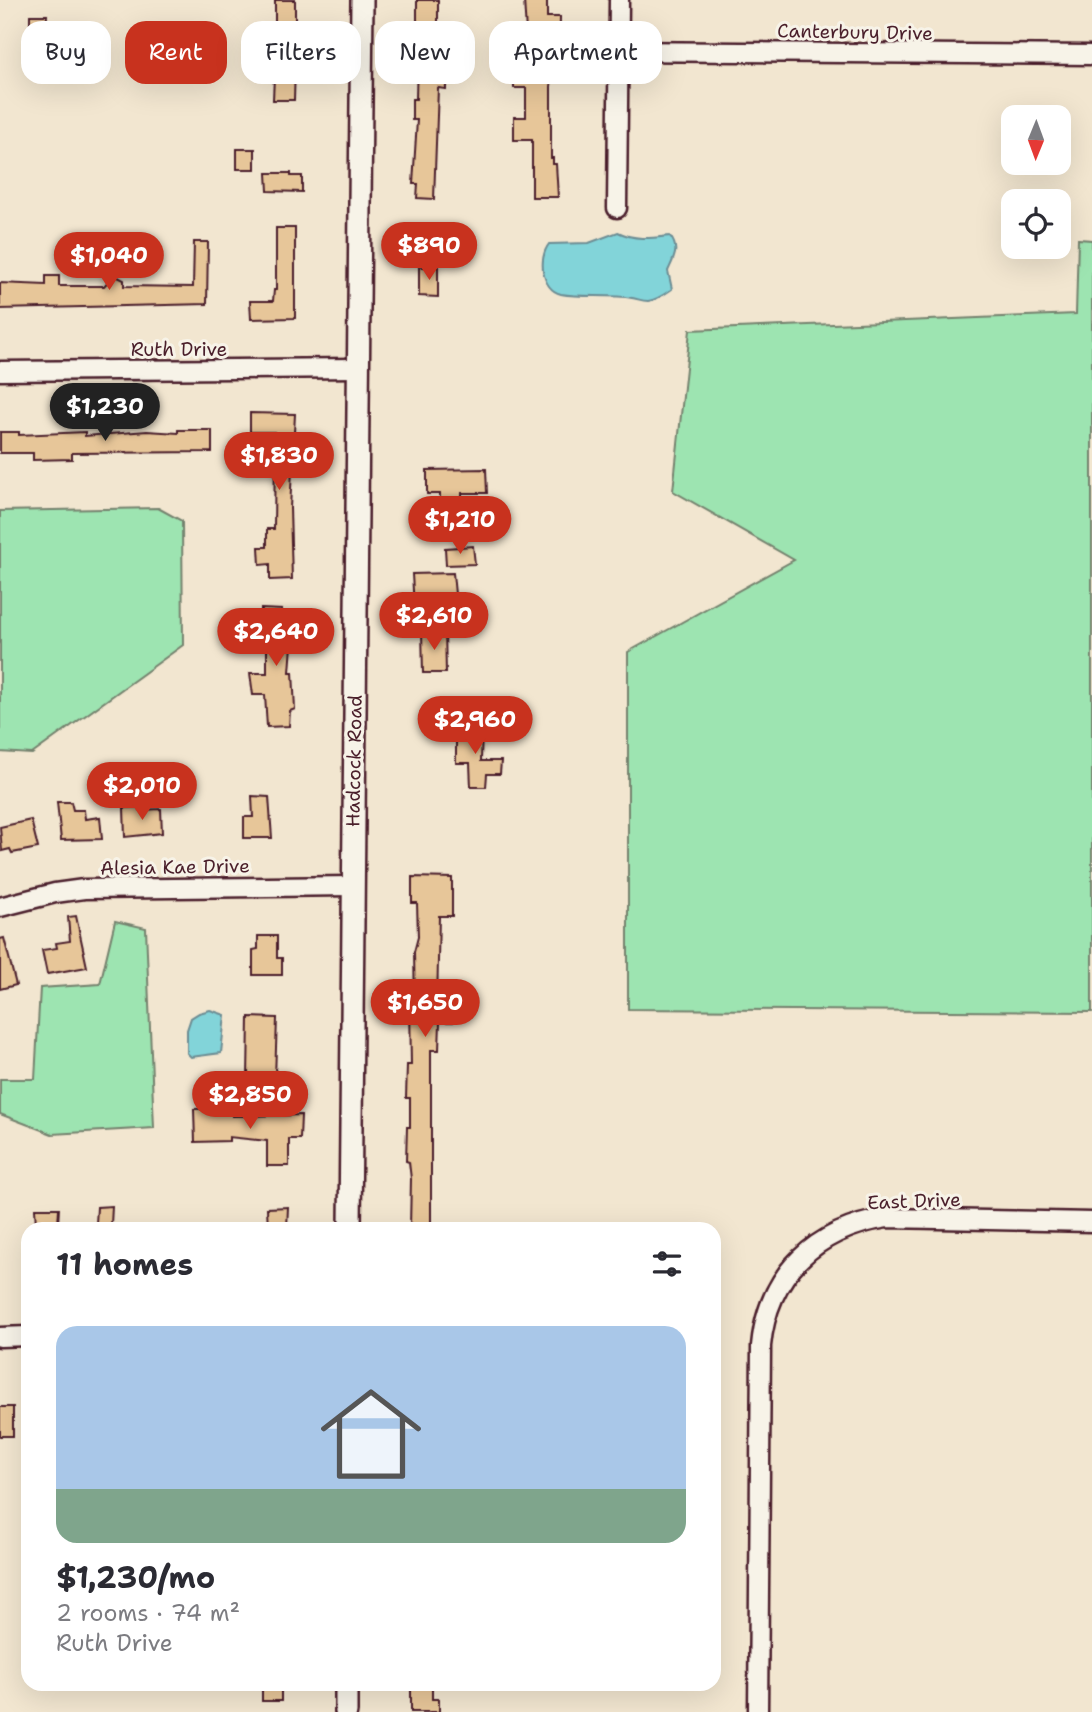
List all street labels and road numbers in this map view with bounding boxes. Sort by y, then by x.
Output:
street label: Canterbury Drive [777,18,933,46]
street label: Ruth Drive [131,337,227,362]
street label: Hadcock Road [340,695,368,827]
street label: Alesia Kae Drive [100,853,250,881]
street label: East Drive [867,1187,961,1215]

